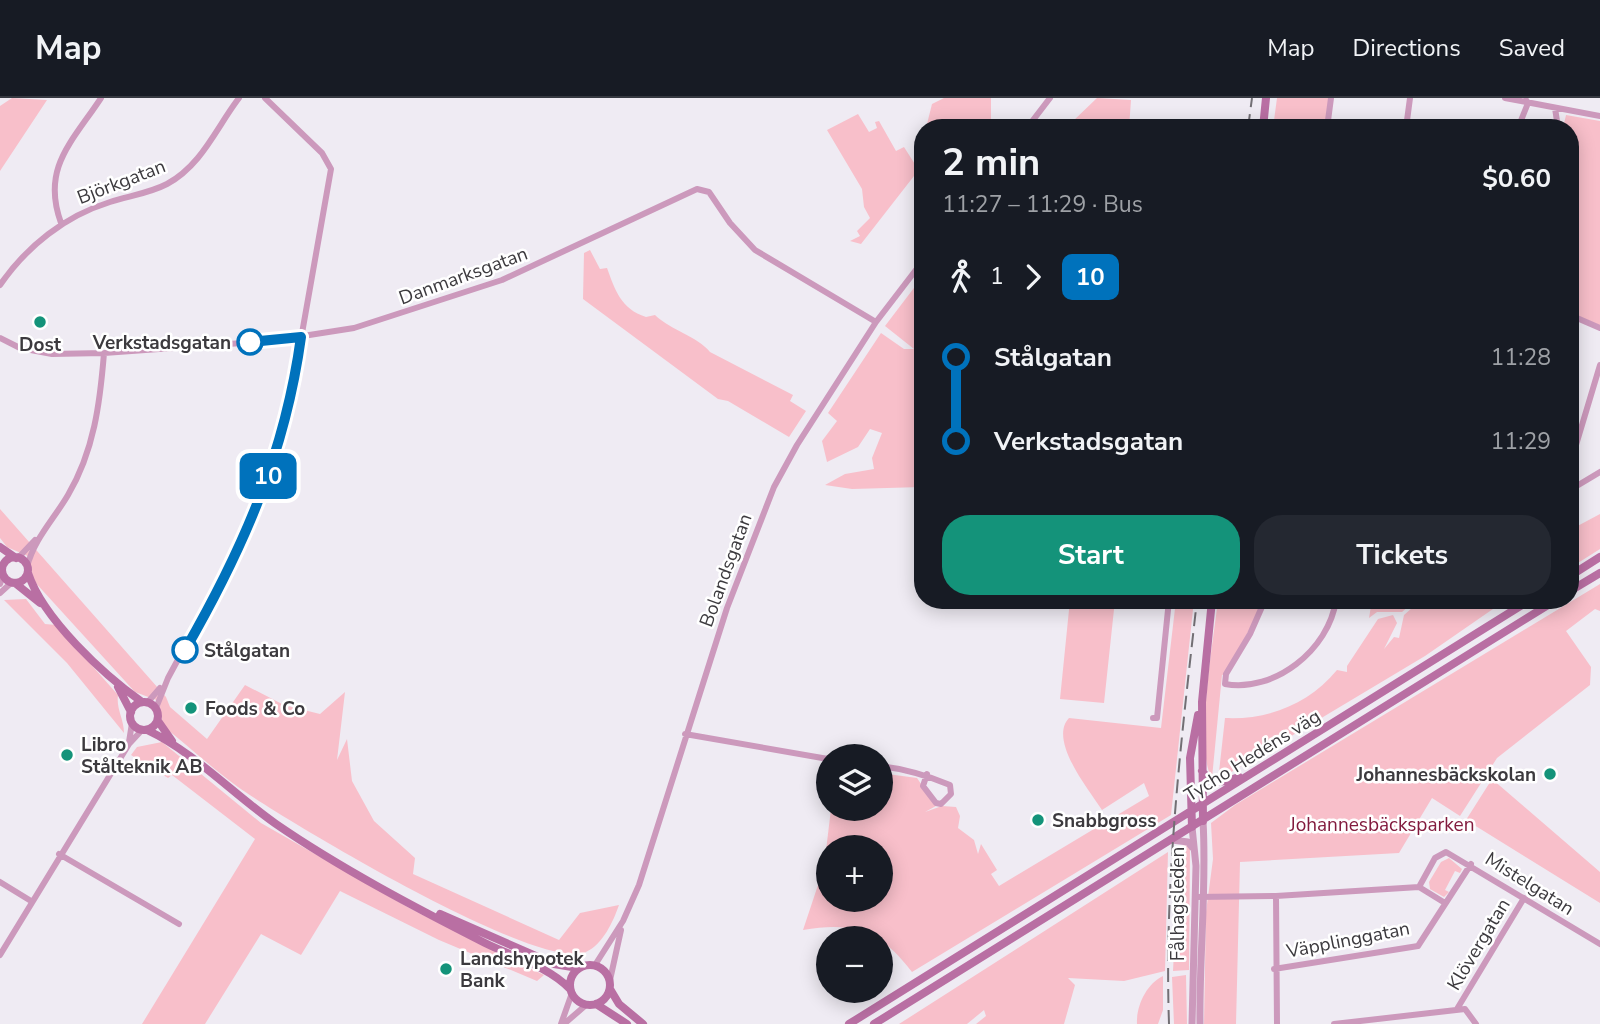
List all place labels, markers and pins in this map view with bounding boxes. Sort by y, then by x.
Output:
marker: Dost [32,314,48,330]
marker: Verkstadsgatan [237,329,263,355]
place label: Verkstadsgatan [92,330,231,356]
place label: Dost [19,332,62,358]
marker: Stålgatan [172,637,198,663]
place label: Stålgatan [204,638,290,664]
place label: Foods & Co [205,696,305,722]
marker: Foods & Co [183,700,199,716]
place label: Libro Stålteknik AB [81,732,203,780]
marker: Libro Stålteknik AB [59,747,75,763]
place label: Johannesbäckskolan [1355,762,1536,788]
marker: Johannesbäckskolan [1542,766,1558,782]
place label: Snabbgross [1052,808,1157,834]
marker: Snabbgross [1030,812,1046,828]
place label: Landshypotek Bank [460,946,585,994]
marker: Landshypotek Bank [438,961,454,977]

